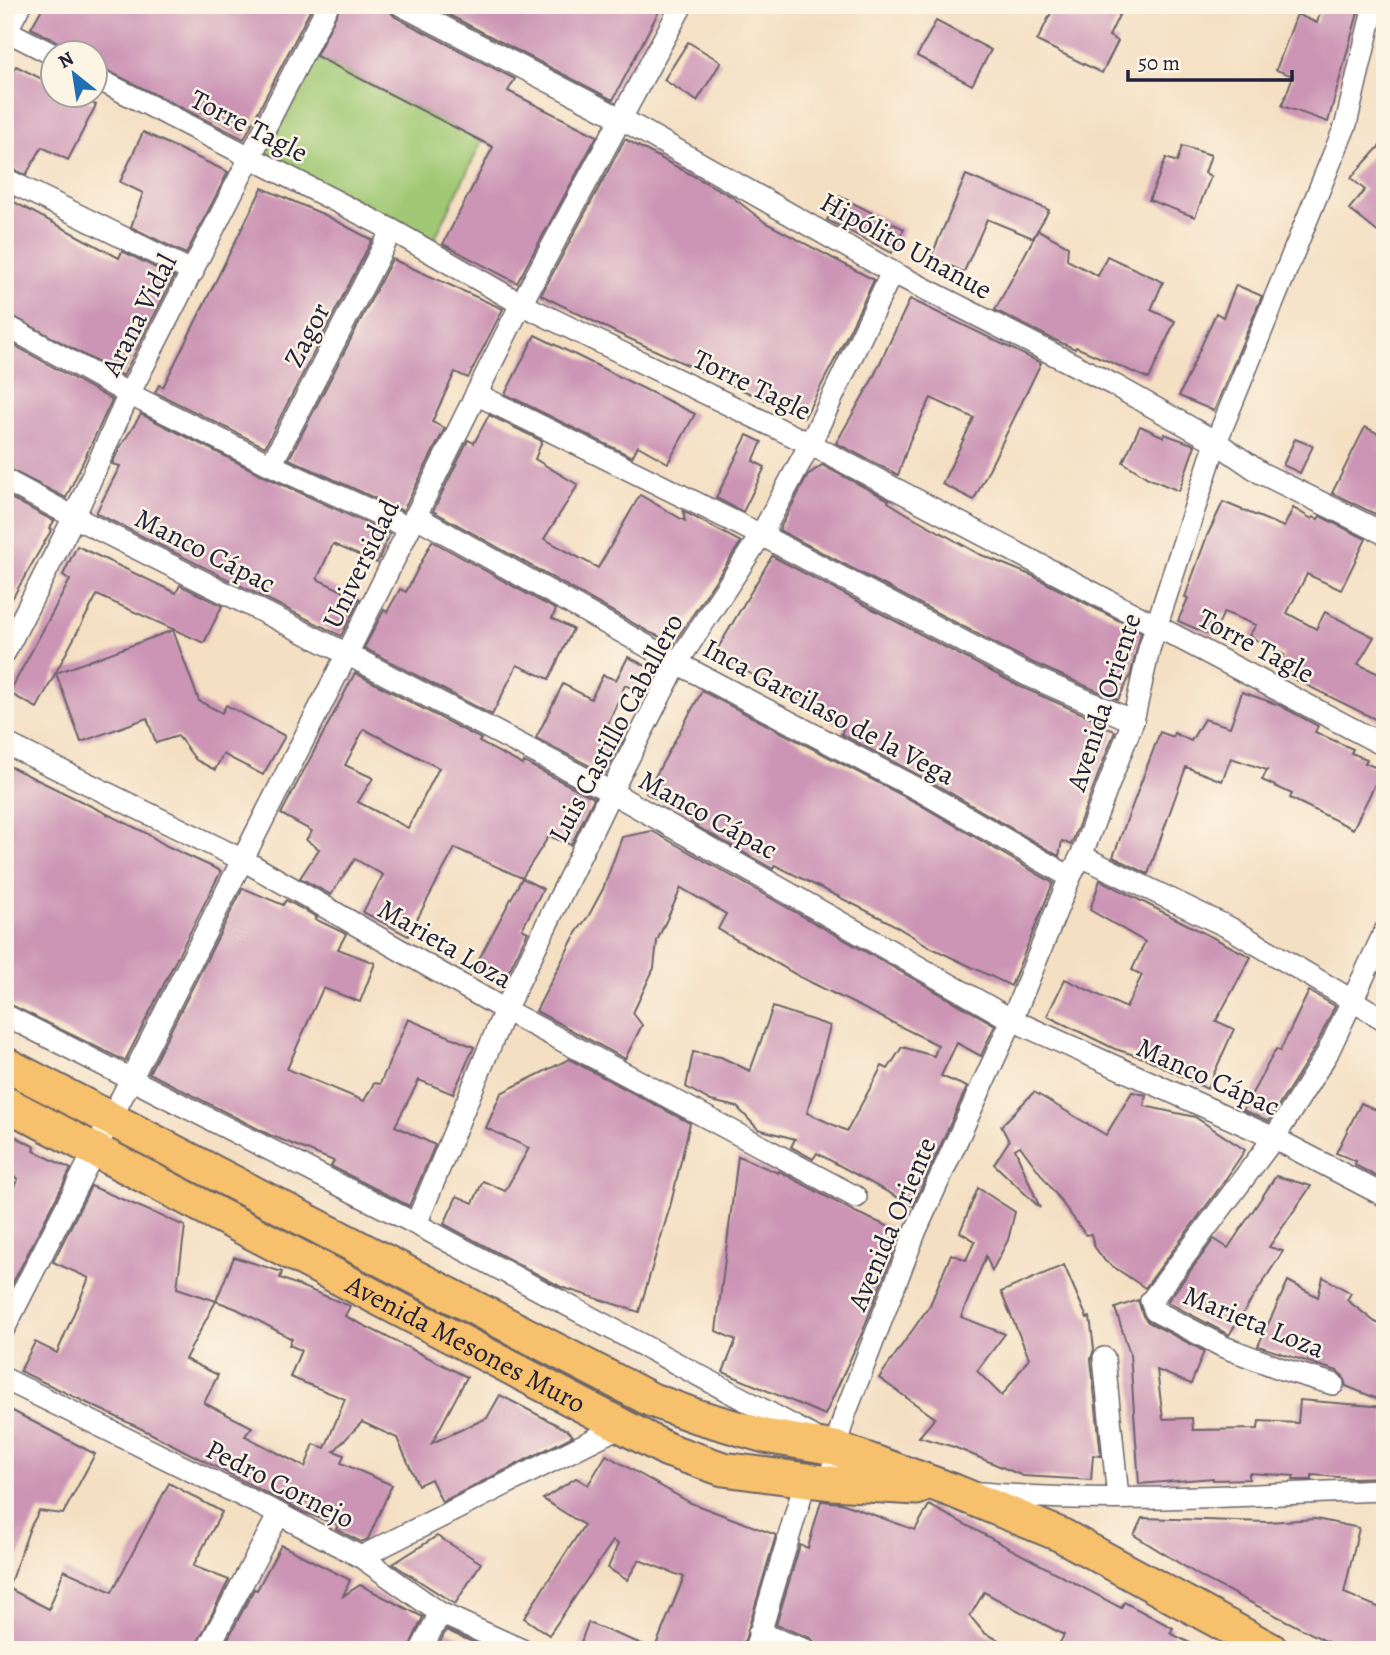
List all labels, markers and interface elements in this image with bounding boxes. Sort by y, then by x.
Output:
north arrow [38,38,108,108]
scale bar [1128,38,1292,82]
text: N [54,45,79,75]
text: 50 m [1138,49,1180,77]
street label: Torre Tagle [184,80,314,172]
street label: Hipólito Unanue [813,183,999,309]
street label: Arana Vidal [92,247,186,383]
street label: Zagor [275,296,339,374]
street label: Torre Tagle [687,340,817,430]
street label: Universidad [313,492,409,635]
street label: Manco Cápac [128,499,282,603]
street label: Torre Tagle [1191,599,1321,693]
street label: Luis Castillo Caballero [539,607,693,849]
street label: Avenida Oriente [1057,608,1151,797]
street label: Inca Garcilaso de la Vega [696,629,962,795]
street label: Manco Cápac [632,761,784,869]
street label: Marieta Loza [371,890,519,998]
street label: Manco Cápac [1130,1029,1286,1125]
street label: Avenida Oriente [838,1131,946,1317]
street label: Avenida Mesones Muro [338,1265,592,1423]
street label: Marieta Loza [1178,1276,1330,1368]
street label: Pedro Cornejo [199,1430,361,1538]

